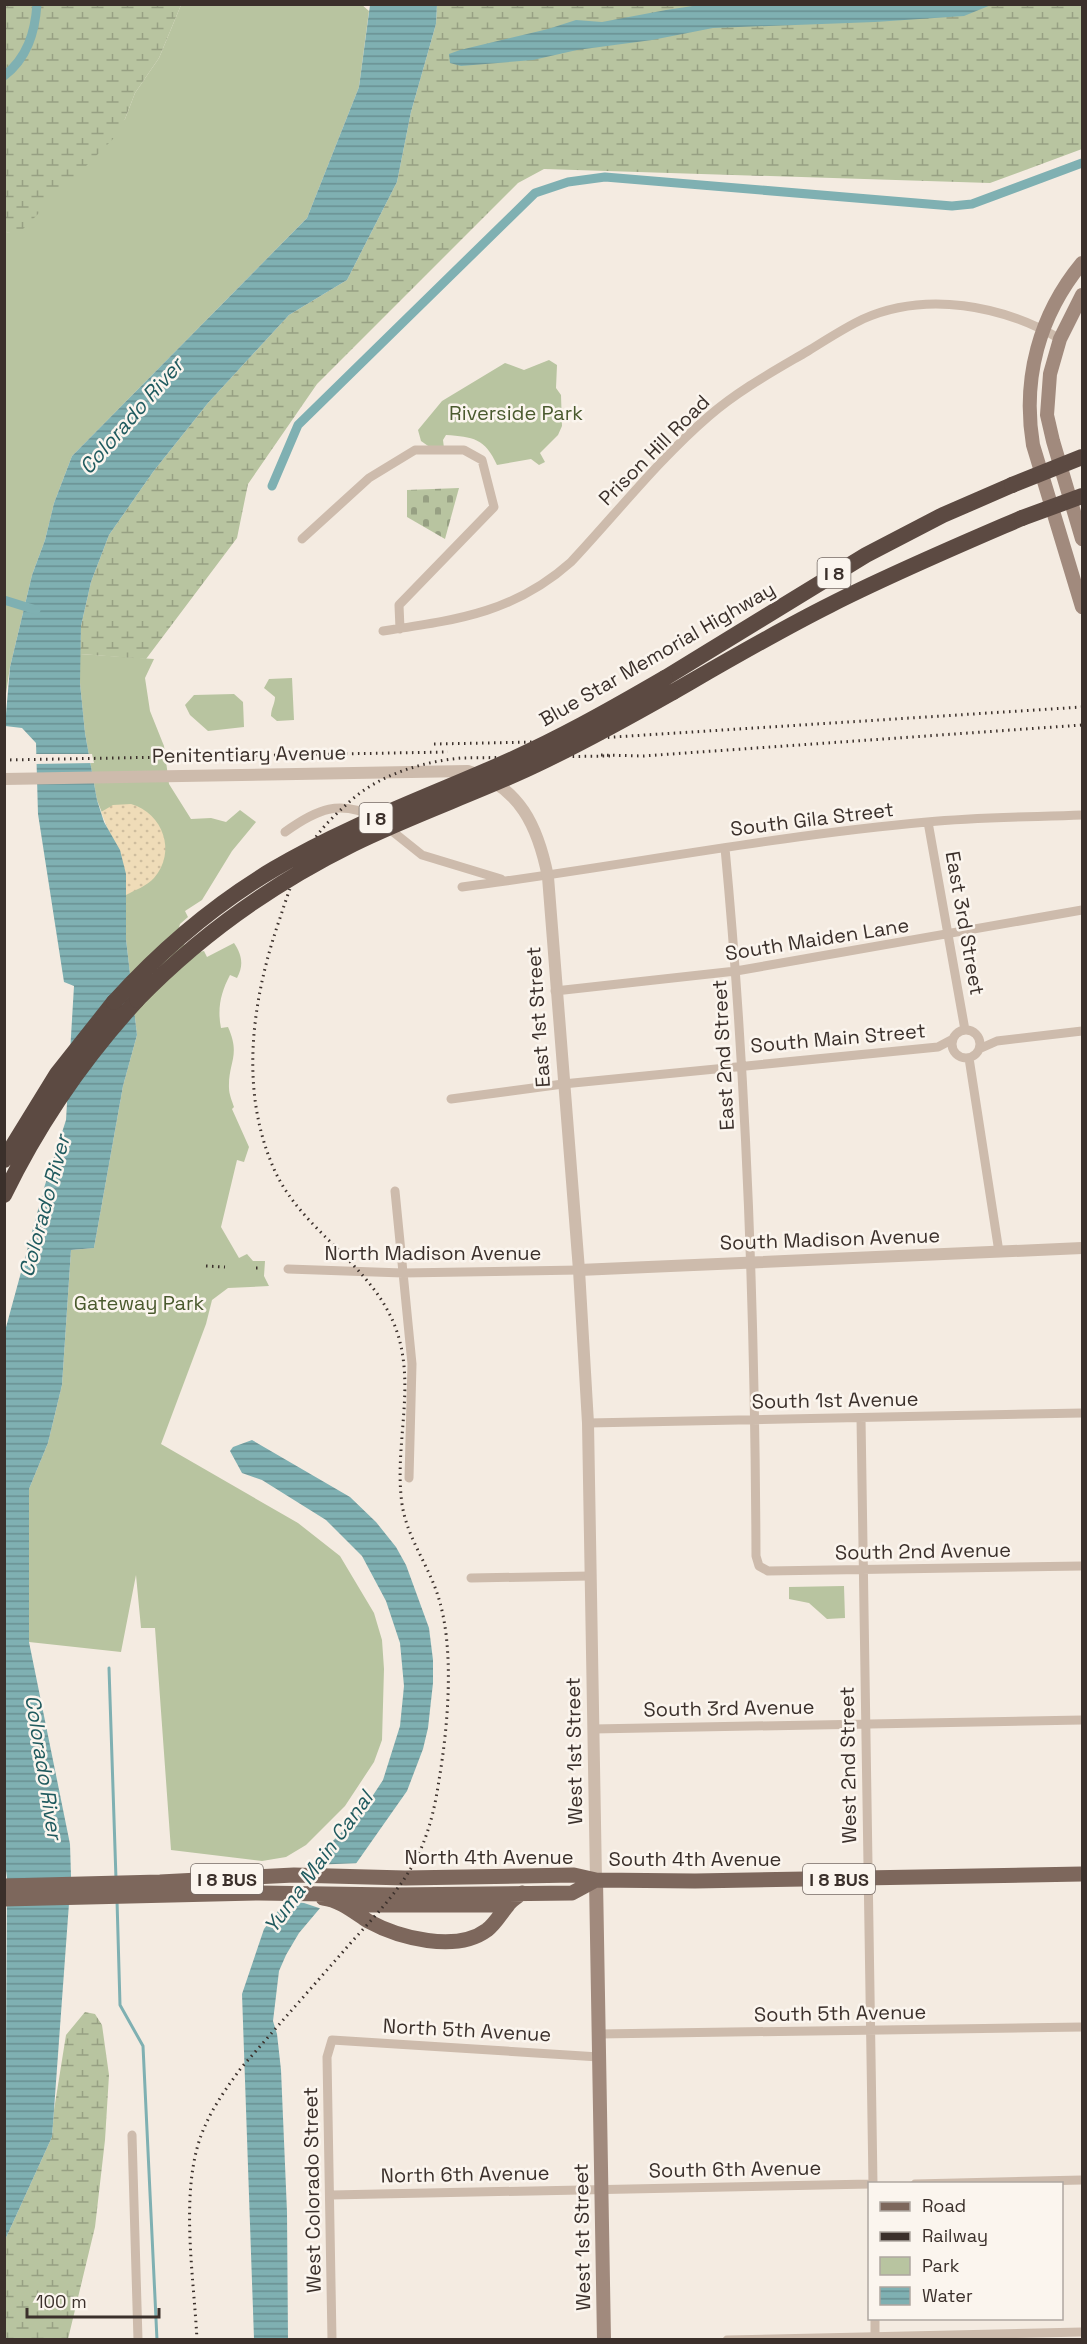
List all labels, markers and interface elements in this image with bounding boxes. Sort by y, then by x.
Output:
water label: Colorado River [73,351,190,480]
street label: Prison Hill Road [593,389,715,511]
park label: Riverside Park [449,400,583,426]
road number: I 8 [818,558,850,588]
street label: Blue Star Memorial Highway [534,576,780,732]
street label: Penitentiary Avenue [152,739,346,769]
street label: South Gila Street [729,796,895,842]
road number: I 8 [360,803,392,833]
street label: East 3rd Street [940,849,990,997]
street label: South Maiden Lane [723,912,911,966]
street label: East 1st Street [520,946,556,1088]
street label: East 2nd Street [706,979,740,1131]
street label: South Main Street [749,1017,927,1059]
water label: Colorado River [12,1130,76,1280]
street label: South Madison Avenue [719,1222,941,1256]
street label: North Madison Avenue [325,1240,541,1266]
park label: Gateway Park [74,1290,205,1316]
street label: South 1st Avenue [751,1386,919,1414]
street label: South 2nd Avenue [835,1536,1011,1566]
street label: West 1st Street [560,1677,588,1825]
street label: West 2nd Street [834,1686,862,1844]
water label: Colorado River [19,1693,69,1843]
street label: South 3rd Avenue [643,1694,815,1722]
water label: Yuma Main Canal [257,1783,380,1938]
street label: North 4th Avenue [404,1844,574,1870]
street label: South 4th Avenue [609,1846,781,1872]
road number: I 8 BUS [191,1864,263,1894]
road number: I 8 BUS [803,1864,875,1894]
street label: South 5th Avenue [754,1998,926,2028]
street label: North 5th Avenue [382,2013,552,2047]
street label: West Colorado Street [297,2087,327,2293]
street label: South 6th Avenue [648,2154,822,2184]
street label: North 6th Avenue [380,2160,550,2188]
street label: West 1st Street [568,2163,596,2311]
legend [868,2182,1063,2320]
text: Road [922,2194,966,2217]
text: Railway [922,2224,988,2247]
text: Park [922,2254,960,2277]
scale bar [27,2281,159,2319]
text: Water [922,2284,973,2307]
text: 100 m [36,2290,87,2313]

